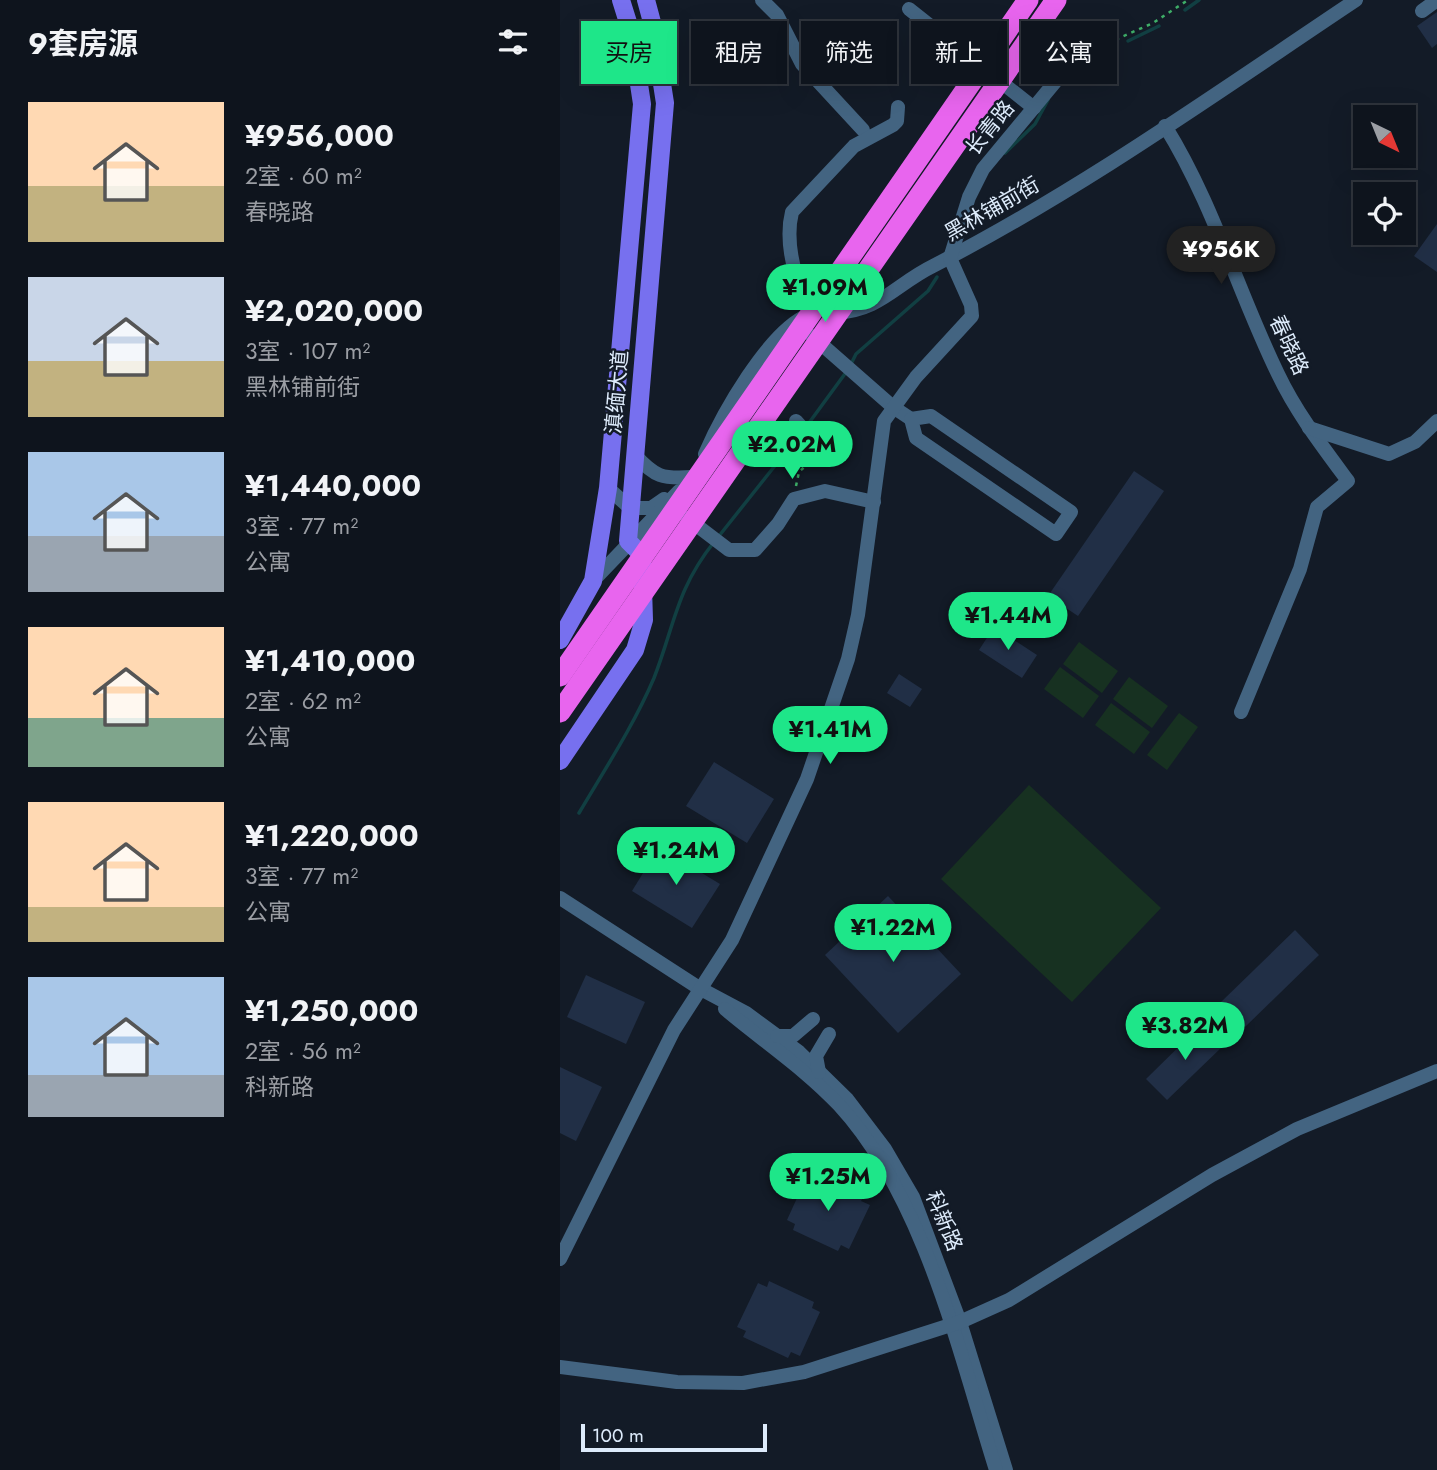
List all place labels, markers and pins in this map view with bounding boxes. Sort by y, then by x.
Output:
pin: ¥956K [1172,226,1270,286]
pin: ¥1.09M [768,264,882,324]
pin: ¥2.02M [735,421,849,481]
pin: ¥1.44M [951,592,1065,652]
pin: ¥1.41M [773,706,887,766]
pin: ¥1.24M [619,828,733,887]
pin: ¥1.22M [836,904,950,964]
pin: ¥3.82M [1128,1002,1242,1062]
pin: ¥1.25M [771,1154,885,1213]

